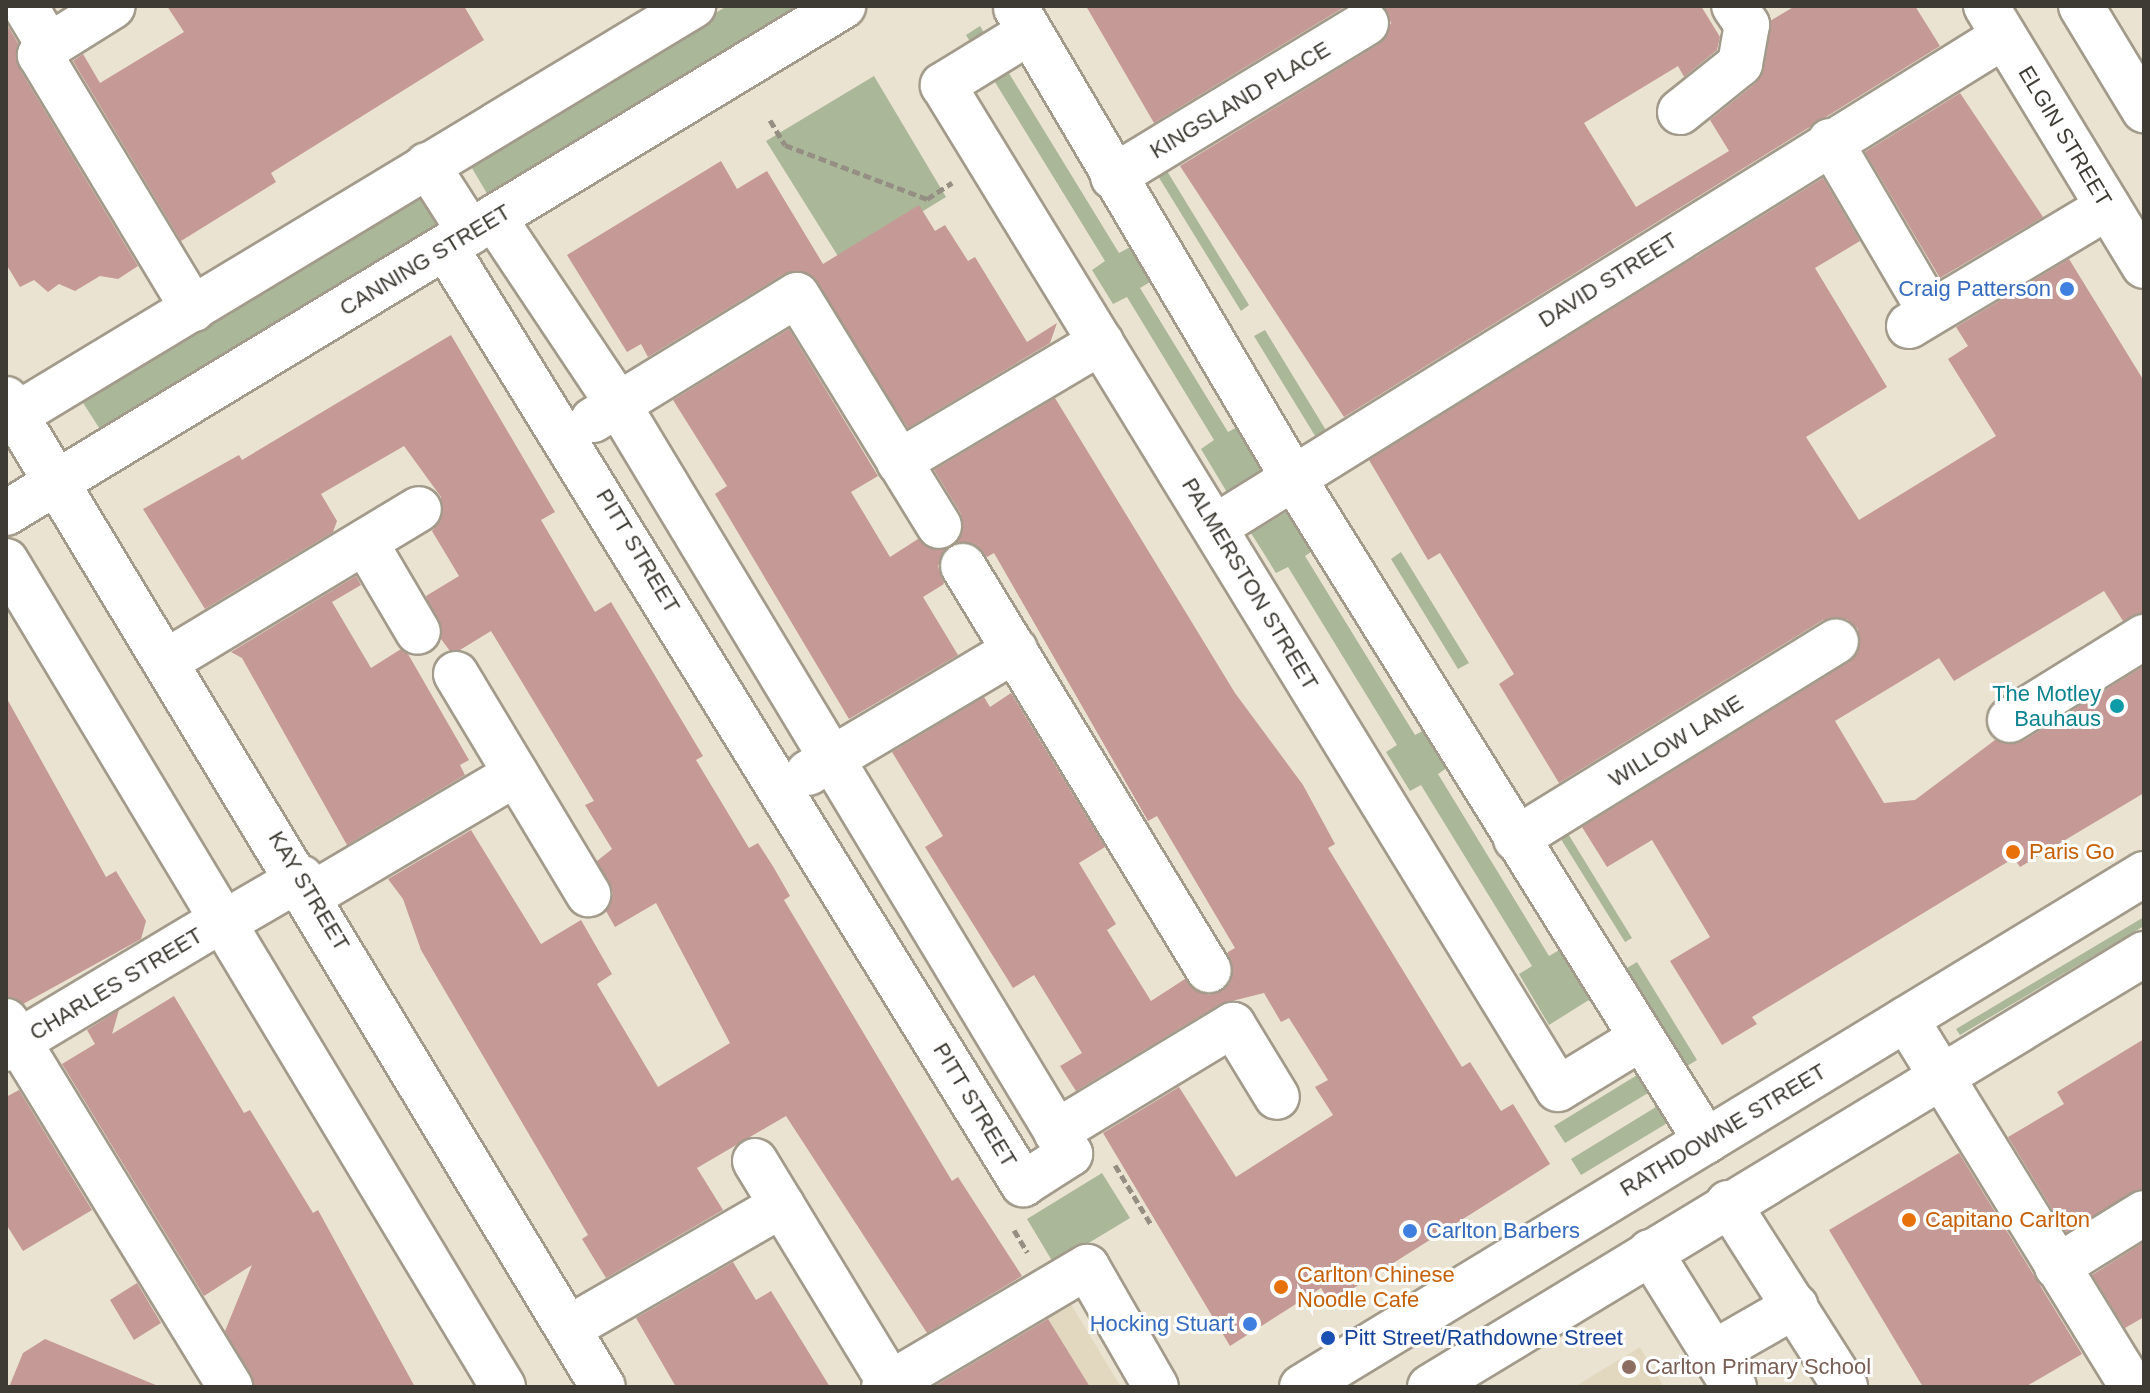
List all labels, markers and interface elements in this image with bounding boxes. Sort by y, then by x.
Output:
street label: KINGSLAND PLACE [1145,36,1335,164]
street label: ELGIN STREET [2013,61,2117,211]
street label: CANNING STREET [335,199,515,321]
street label: DAVID STREET [1534,227,1682,333]
place label: Craig Patterson [1898,276,2051,302]
marker: Craig Patterson [2058,280,2076,298]
street label: PALMERSTON STREET [1176,473,1324,695]
street label: PITT STREET [590,484,686,618]
place label: The Motley Bauhaus [1992,680,2101,732]
street label: WILLOW LANE [1604,689,1748,793]
marker: The Motley Bauhaus [2108,697,2126,715]
street label: KAY STREET [263,826,355,956]
place label: Paris Go [2029,839,2115,865]
marker: Paris Go [2004,843,2022,861]
street label: CHARLES STREET [25,922,207,1046]
street label: PITT STREET [927,1038,1023,1172]
street label: RATHDOWNE STREET [1615,1058,1831,1202]
place label: Capitano Carlton [1925,1207,2090,1233]
marker: Capitano Carlton [1900,1211,1918,1229]
place label: Carlton Barbers [1426,1218,1580,1244]
marker: Carlton Barbers [1401,1222,1419,1240]
place label: Carlton Chinese Noodle Cafe [1297,1261,1455,1312]
marker: Carlton Chinese Noodle Cafe [1272,1278,1290,1296]
place label: Hocking Stuart [1090,1311,1234,1337]
marker: Hocking Stuart [1241,1315,1259,1333]
place label: Pitt Street/Rathdowne Street [1344,1325,1623,1351]
marker: Pitt Street/Rathdowne Street [1319,1329,1337,1347]
place label: Carlton Primary School [1645,1354,1871,1380]
marker: Carlton Primary School [1620,1358,1638,1376]

